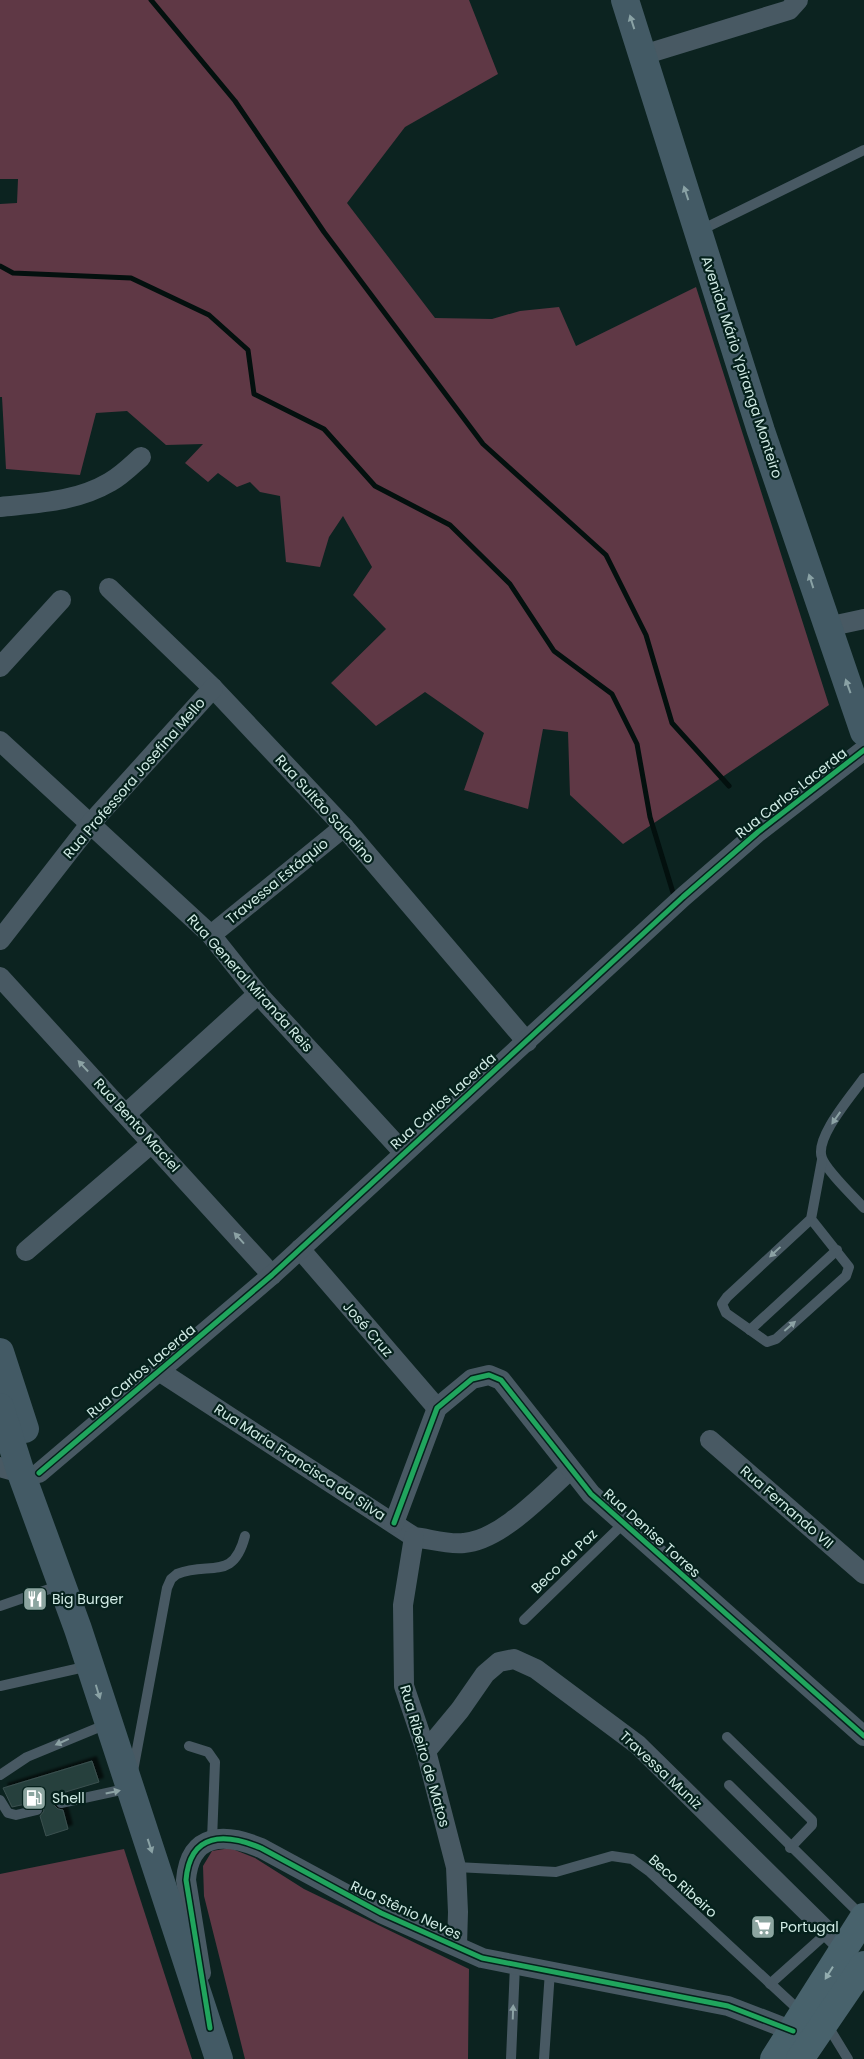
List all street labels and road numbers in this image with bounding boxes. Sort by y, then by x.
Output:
street label: Avenida Mário Ypiranga Monteiro [697,253,787,481]
street label: Rua Professora Josefina Mello [58,693,210,863]
street label: Rua Carlos Lacerda [731,743,851,843]
street label: Rua Sultão Saladino [271,750,379,868]
street label: Travessa Estáquio [222,833,332,929]
street label: Rua General Miranda Reis [183,910,317,1056]
street label: Rua Carlos Lacerda [386,1048,500,1154]
street label: Rua Bento Maciel [89,1074,185,1176]
street label: José Cruz [338,1297,398,1361]
street label: Rua Carlos Lacerda [82,1319,200,1423]
street label: Rua Maria Francisca da Silva [210,1399,390,1525]
street label: Rua Fernando VII [736,1461,838,1553]
street label: Rua Denise Torres [599,1484,705,1582]
street label: Beco da Paz [526,1524,602,1598]
street label: Rua Ribeiro de Matos [395,1683,455,1829]
street label: Travessa Muniz [615,1726,707,1814]
street label: Beco Ribeiro [644,1850,722,1922]
street label: Rua Stênio Neves [347,1876,465,1944]

